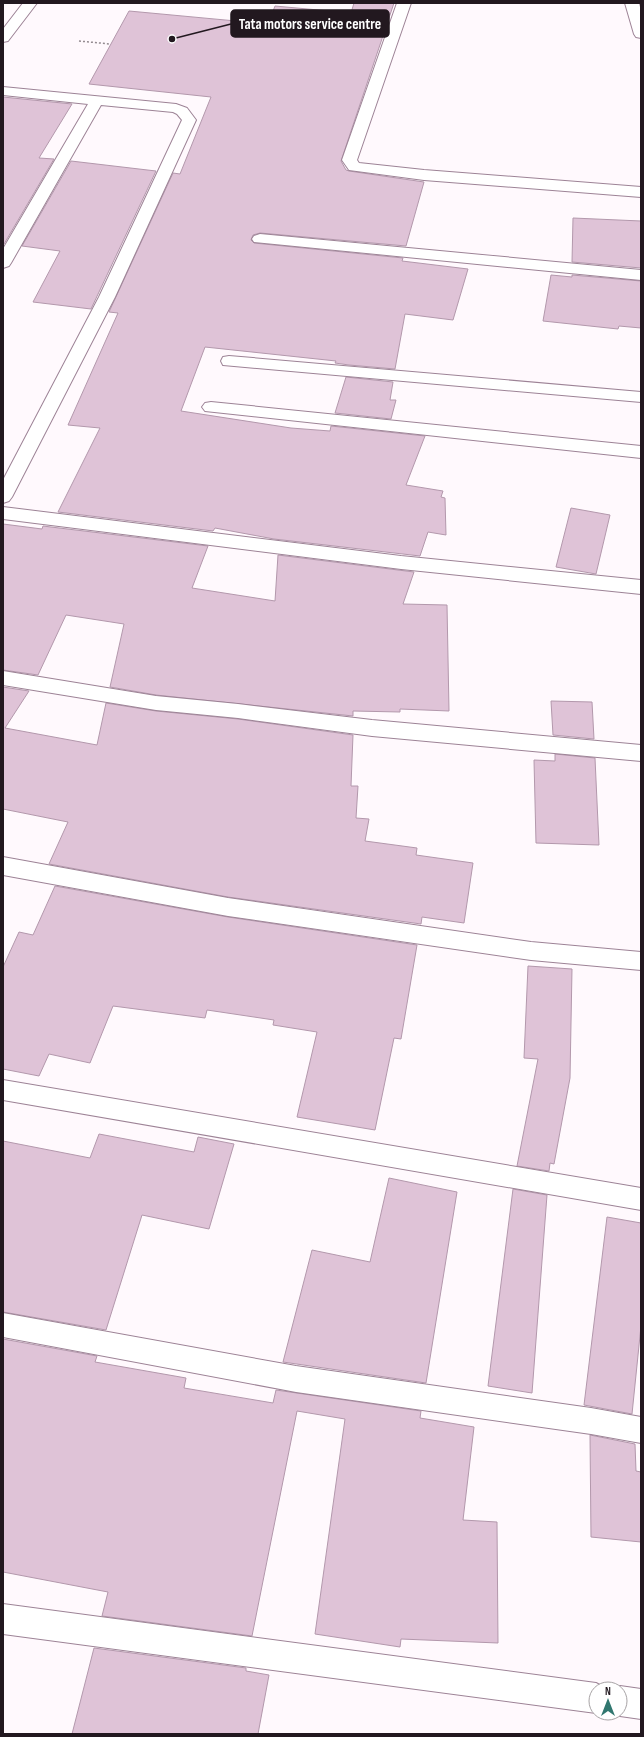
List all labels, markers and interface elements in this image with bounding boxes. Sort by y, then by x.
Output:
callout: Tata motors service centre [231,10,389,37]
text: Tata motors service centre [239,15,381,34]
north arrow [588,1681,628,1721]
text: N [605,1685,611,1698]

